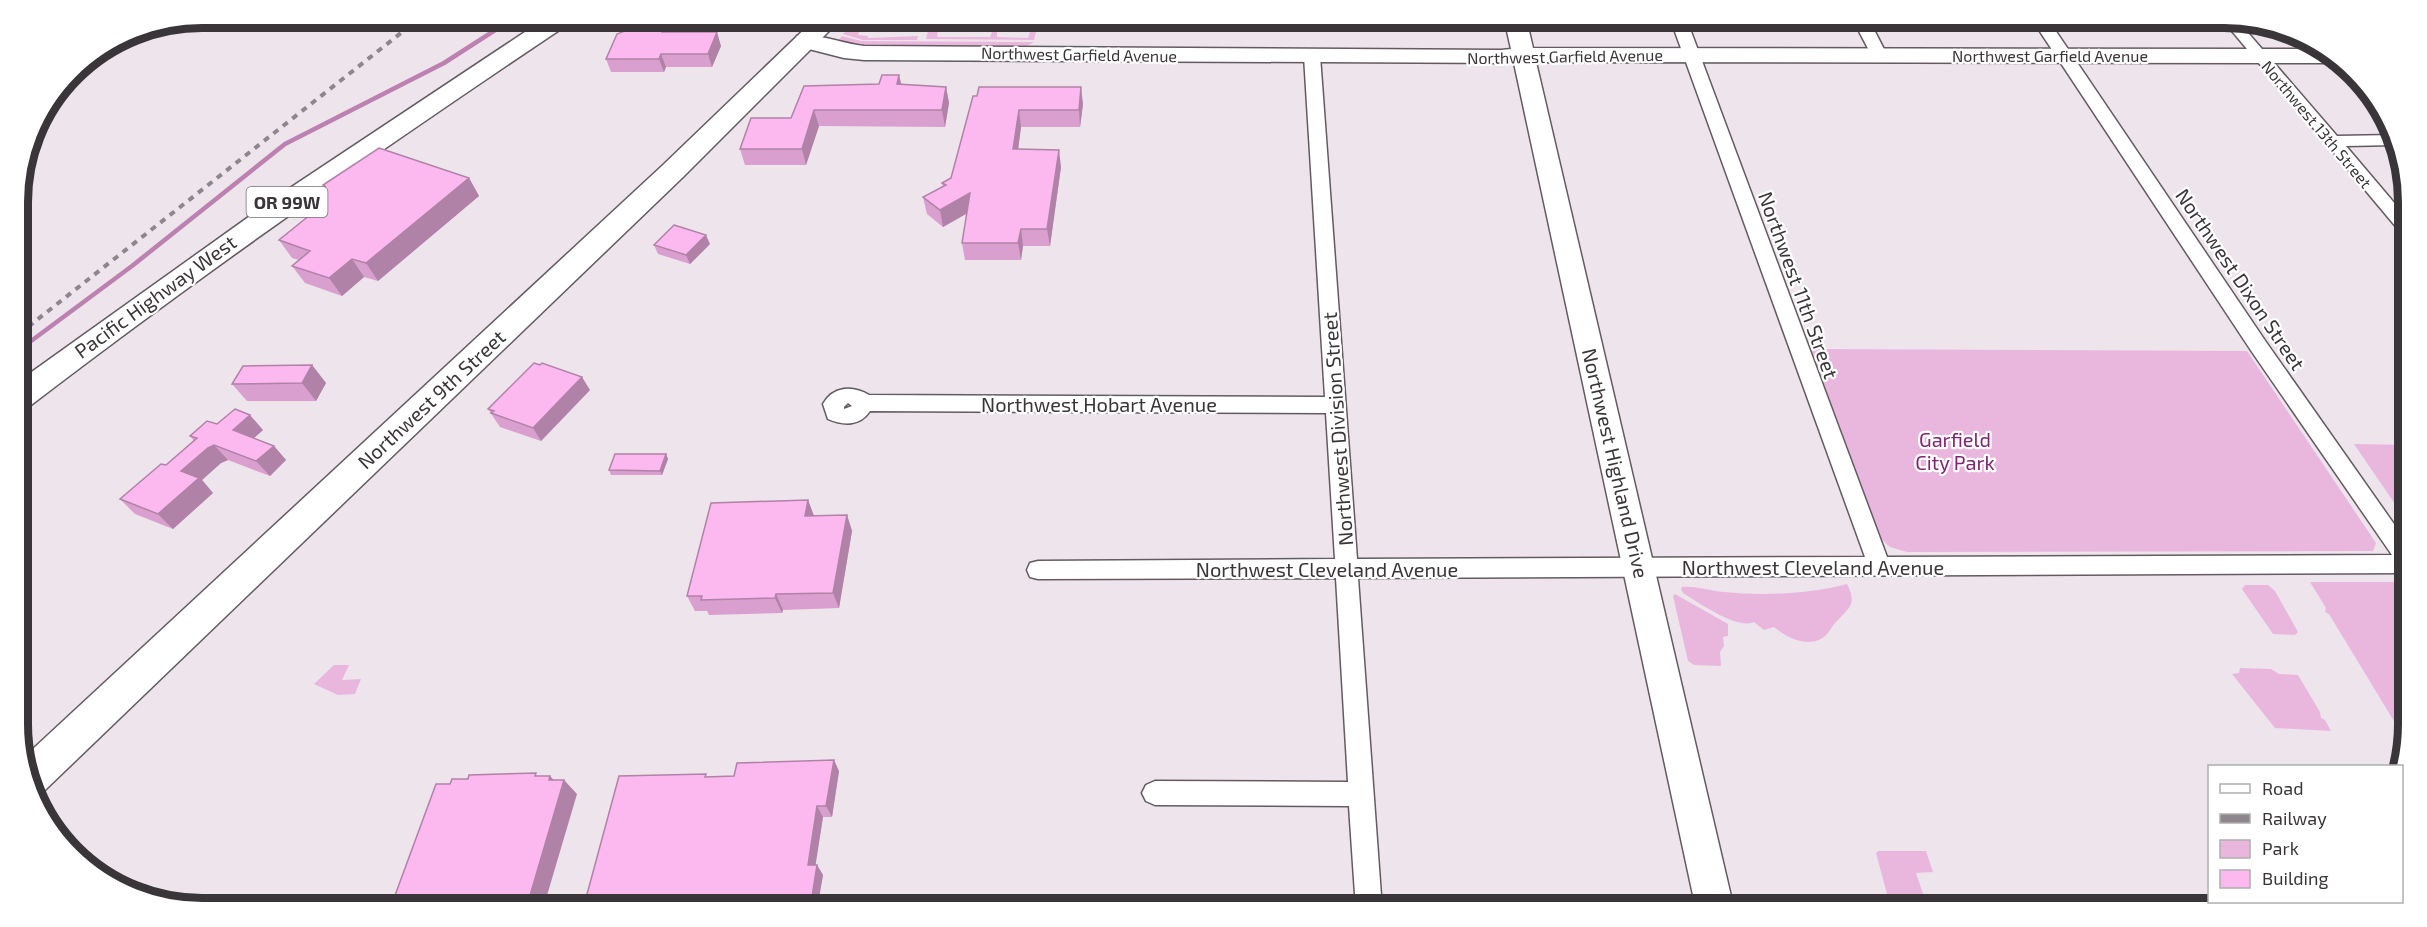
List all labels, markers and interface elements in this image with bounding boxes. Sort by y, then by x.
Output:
street label: Northwest Garfield Avenue [981,43,1177,65]
street label: Northwest Garfield Avenue [1467,45,1663,67]
street label: Northwest Garfield Avenue [1952,46,2148,65]
street label: Northwest 13th Street [2258,56,2376,192]
street label: Northwest Dixon Street [2171,184,2311,375]
road number: OR 99W [246,187,328,217]
street label: Northwest 11th Street [1754,188,1844,382]
street label: Pacific Highway West [70,229,241,363]
street label: Northwest Division Street [1317,311,1357,547]
street label: Northwest 9th Street [352,324,510,474]
street label: Northwest Highland Drive [1578,346,1654,580]
street label: Northwest Hobart Avenue [981,392,1217,416]
park label: Garfield City Park [1915,427,1995,474]
street label: Northwest Cleveland Avenue [1682,555,1944,579]
street label: Northwest Cleveland Avenue [1196,557,1458,581]
legend [2208,765,2403,903]
text: Road [2262,777,2303,799]
text: Railway [2262,807,2327,829]
text: Park [2262,837,2299,859]
text: Building [2262,867,2329,889]

